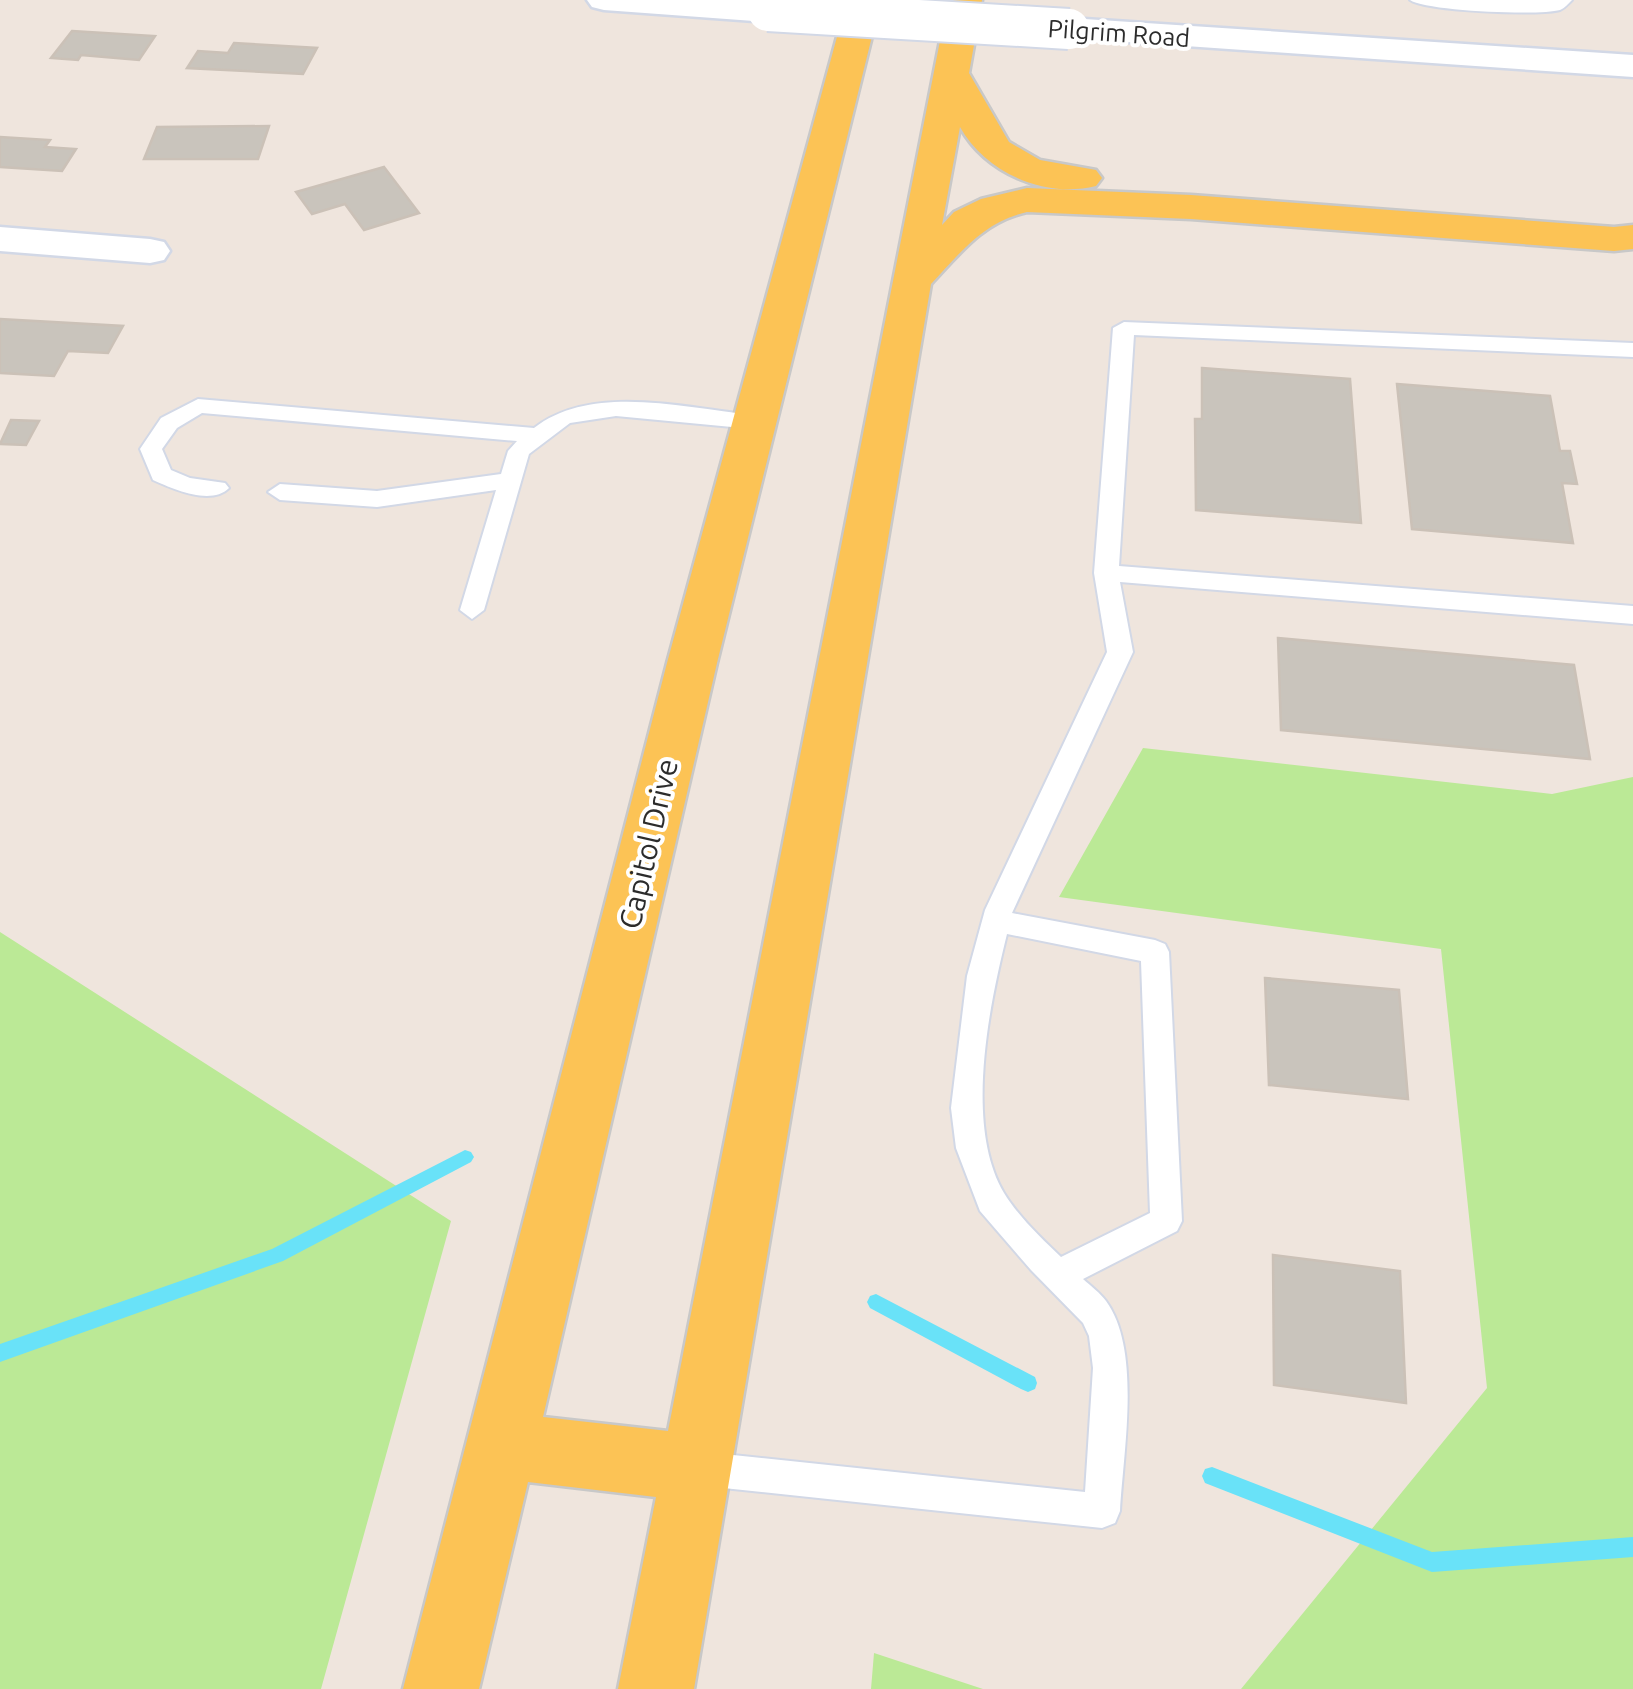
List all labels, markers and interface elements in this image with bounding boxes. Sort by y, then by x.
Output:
street label: Pilgrim Road [1047,14,1191,52]
street label: Capitol Drive [612,755,684,932]

